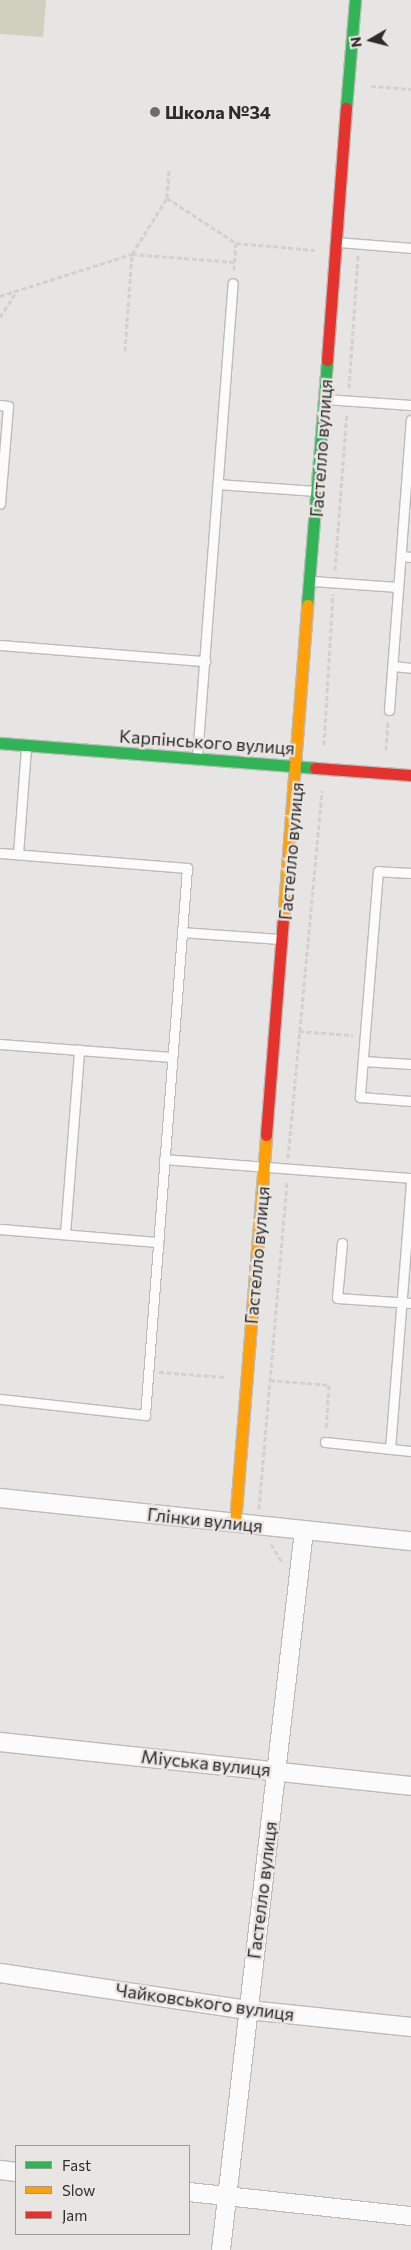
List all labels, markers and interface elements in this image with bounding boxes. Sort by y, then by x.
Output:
north arrow [346,15,396,65]
text: N [347,36,365,49]
place label: Школа №34 [165,101,271,123]
marker: Школа №34 [149,106,161,118]
street label: Гастелло вулиця [305,378,337,518]
street label: Карпінського вулиця [118,725,296,759]
street label: Гастелло вулиця [274,781,308,921]
street label: Гастелло вулиця [240,1185,274,1325]
street label: Глінки вулиця [146,1503,264,1537]
street label: Міуська вулиця [140,1745,272,1781]
street label: Гастелло вулиця [243,1820,281,1960]
street label: Чайковського вулиця [114,1979,296,2025]
legend [15,2145,190,2235]
text: Fast [62,2156,91,2174]
text: Slow [62,2181,95,2199]
text: Jam [62,2206,87,2224]

